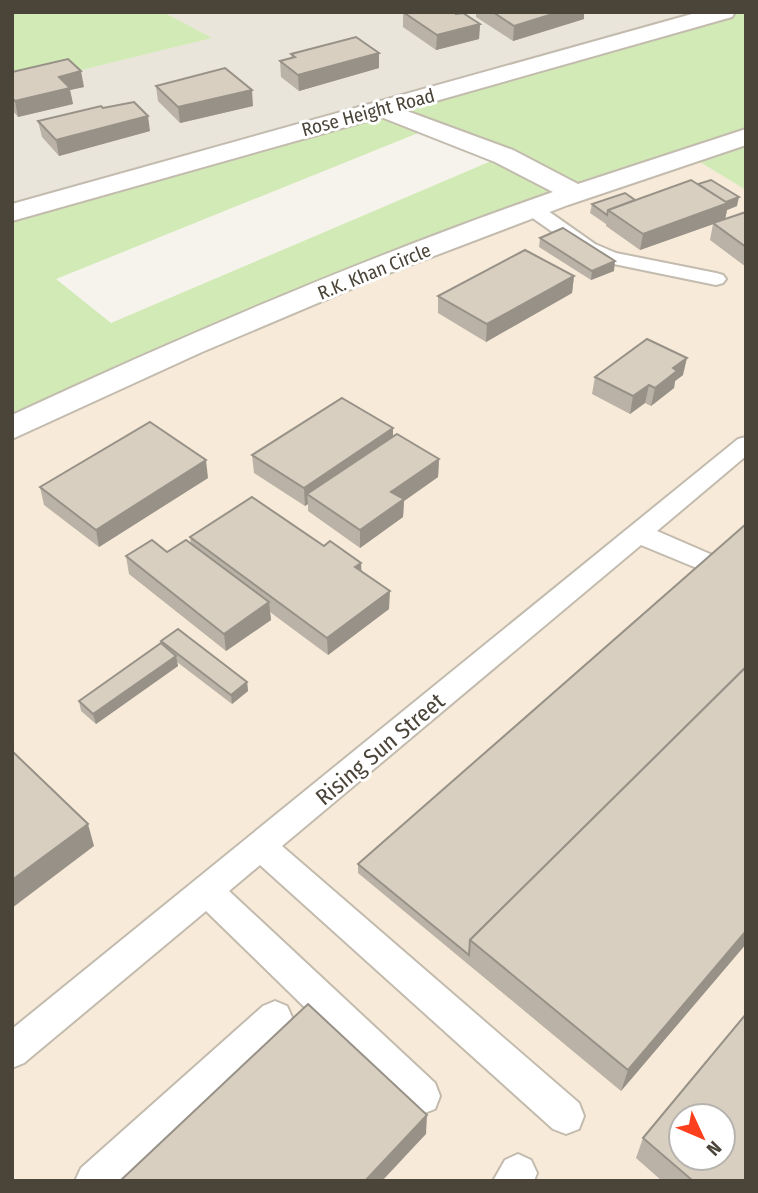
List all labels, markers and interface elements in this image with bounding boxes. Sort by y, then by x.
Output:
street label: Rose Height Road [299,84,437,141]
street label: R.K. Khan Circle [314,238,434,305]
street label: Rising Sun Street [310,687,451,811]
north arrow [667,1102,737,1172]
text: N [702,1136,726,1161]

